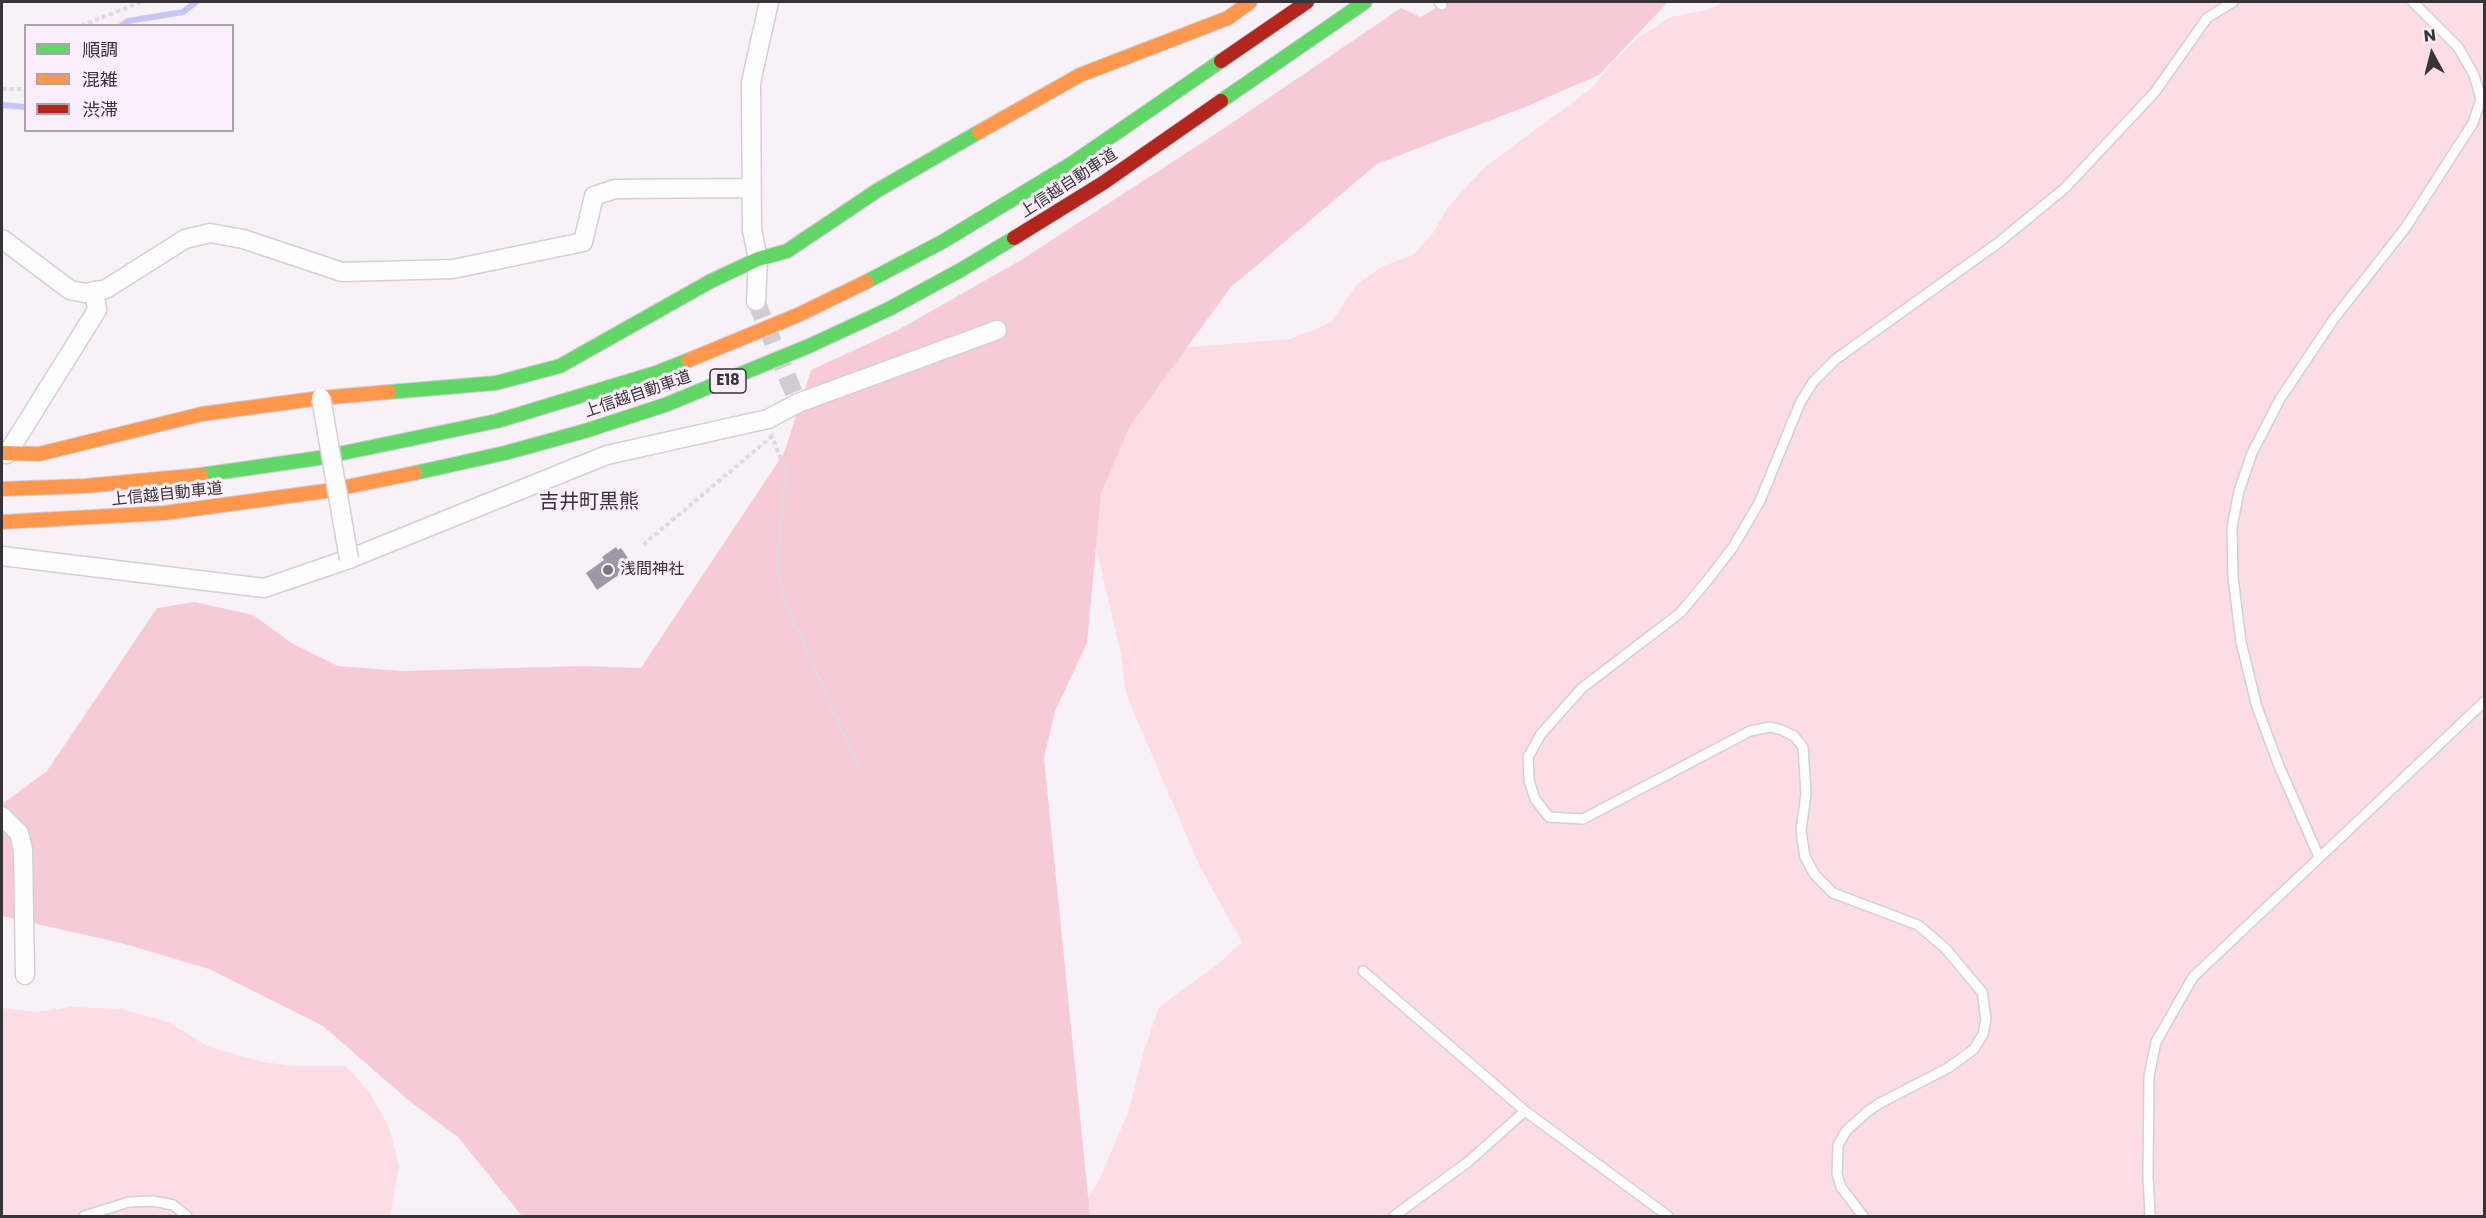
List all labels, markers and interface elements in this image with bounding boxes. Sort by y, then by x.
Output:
text: N [2422,23,2437,48]
legend [24,24,234,132]
north arrow [2402,24,2462,84]
text: 順調 [82,37,118,62]
text: 混雑 [82,67,118,92]
text: 渋滞 [82,97,118,122]
street label: 上信越自動車道 [1017,145,1121,223]
street label: 上信越自動車道 [582,368,694,422]
road number: E18 [710,369,746,393]
street label: 上信越自動車道 [110,480,224,510]
district label: 吉井町黒熊 [539,491,639,515]
place label: 浅間神社 [620,560,684,580]
marker: 浅間神社 [601,563,615,577]

